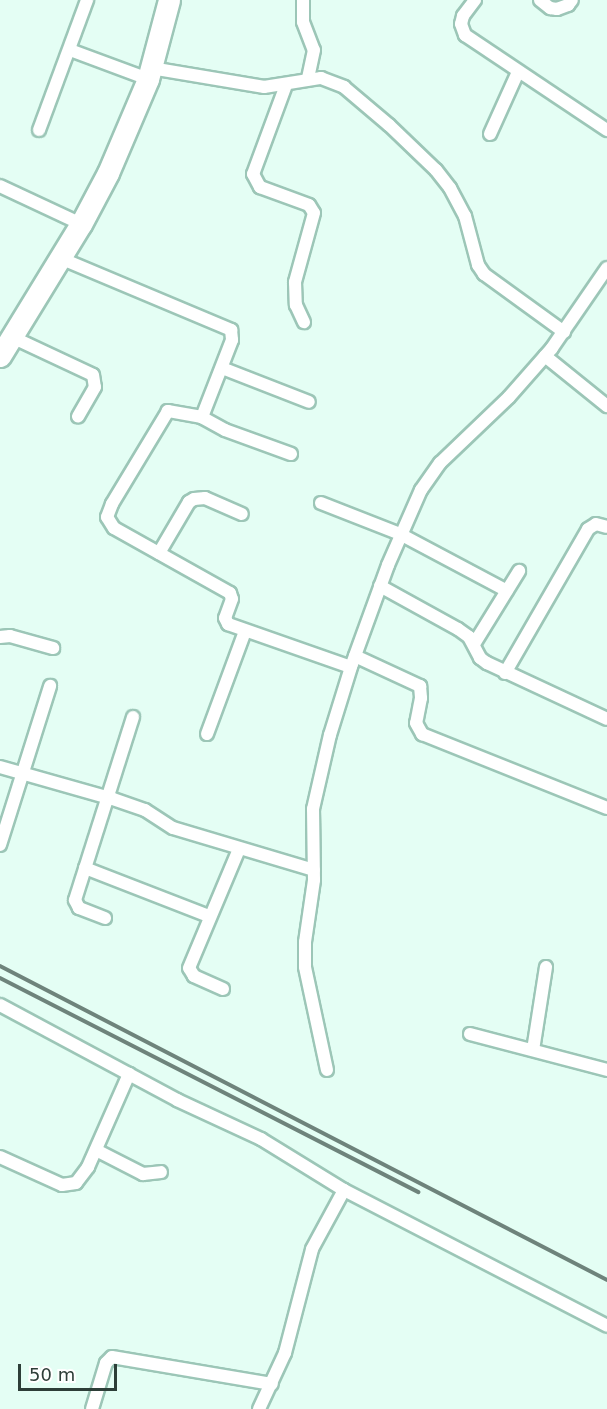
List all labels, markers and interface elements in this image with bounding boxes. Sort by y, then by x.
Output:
scale bar [21,1352,120,1390]
text: 50 m [29,1364,75,1385]

